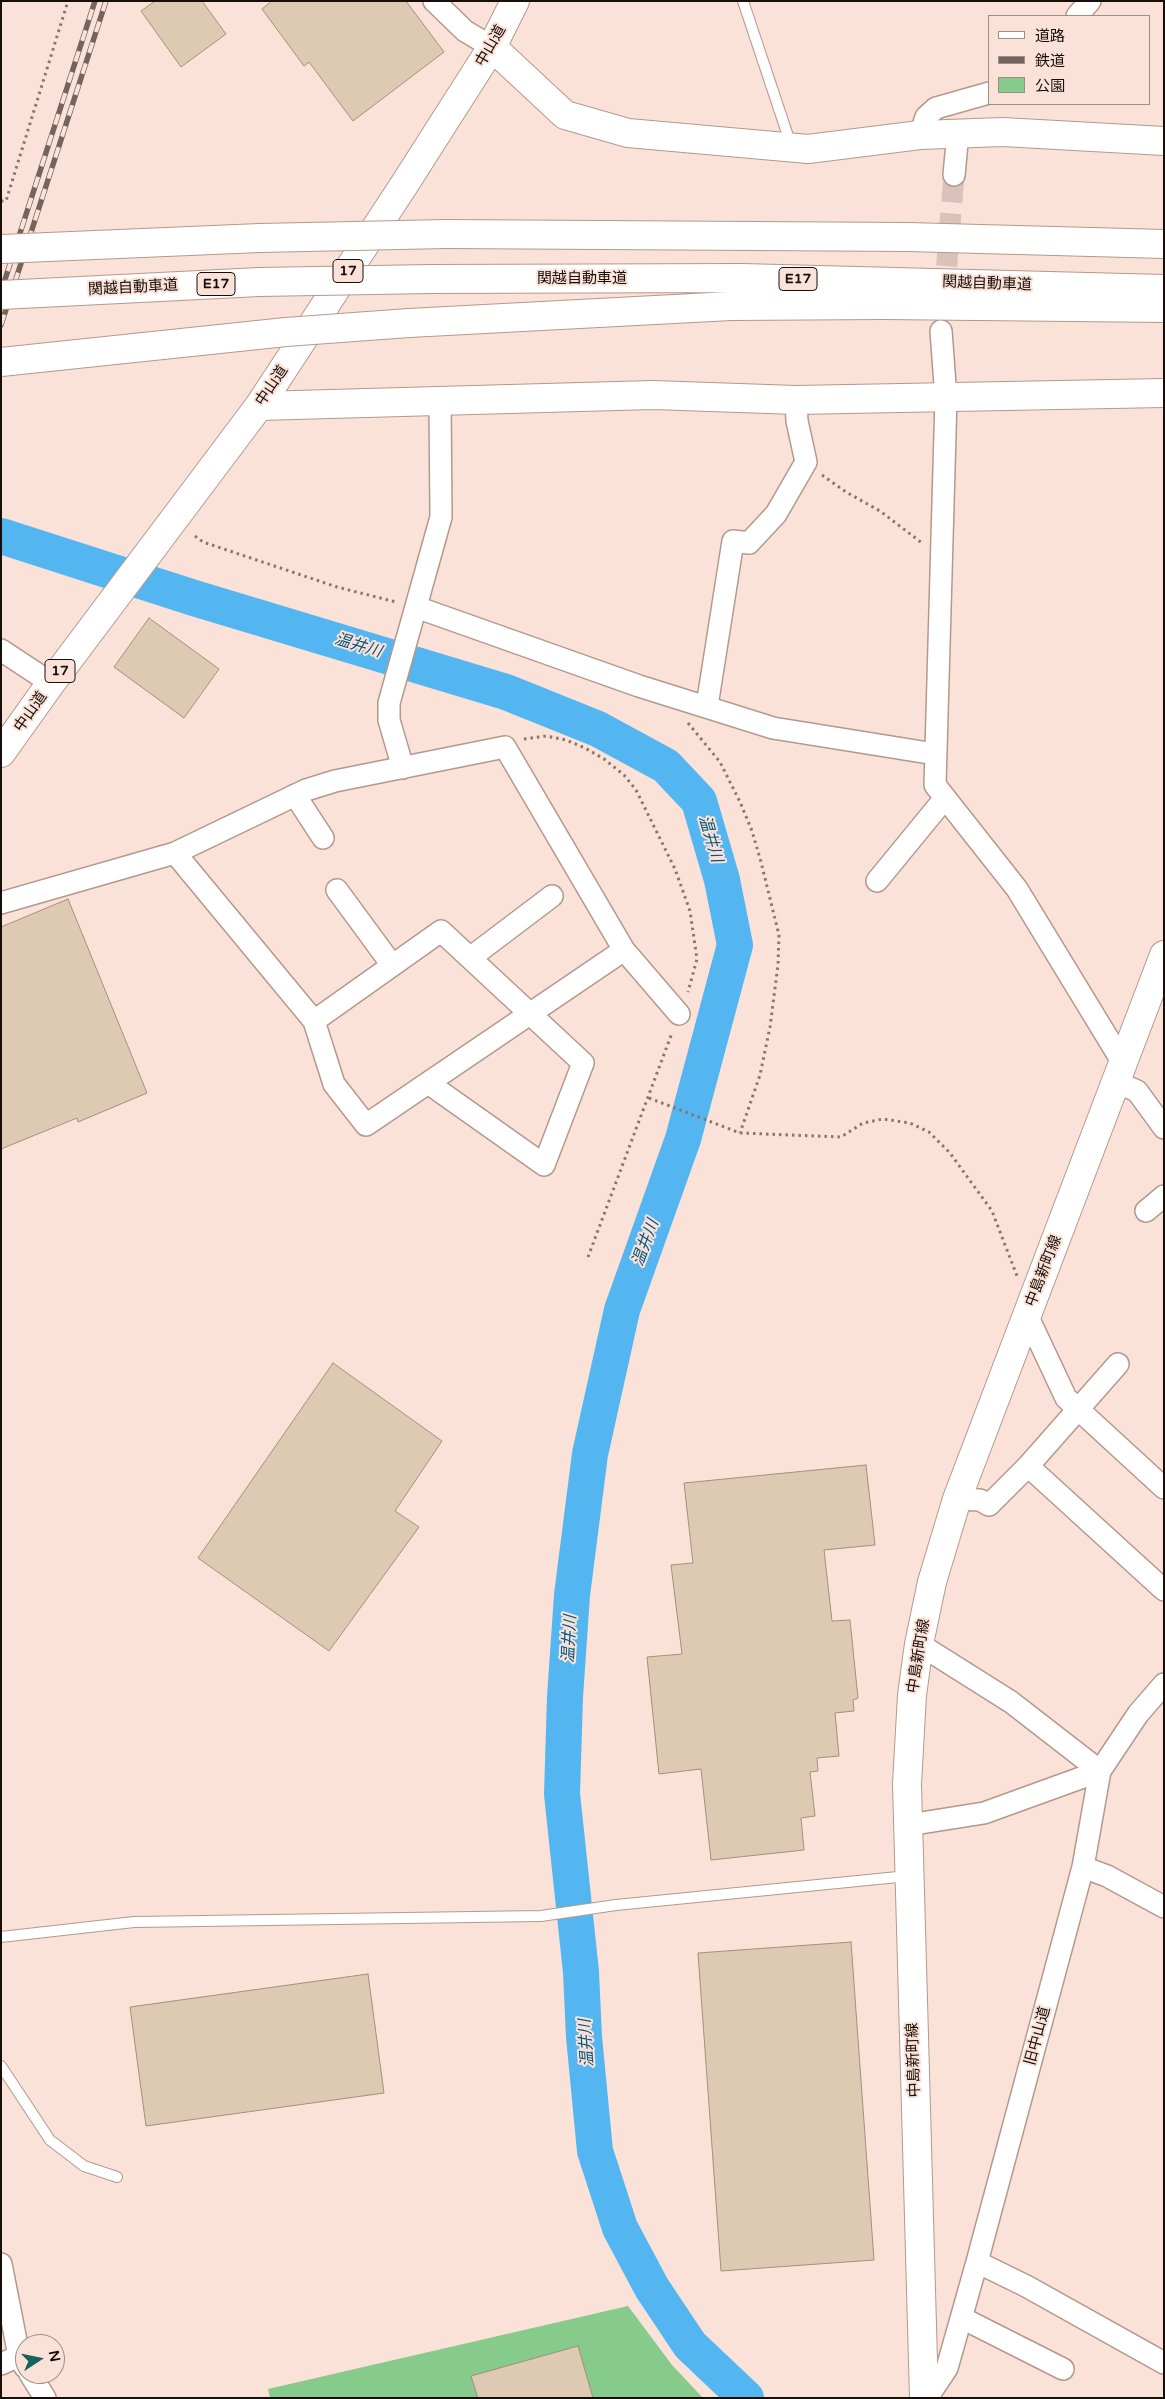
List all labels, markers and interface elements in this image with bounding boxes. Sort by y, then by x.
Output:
legend [988,15,1150,105]
street label: 中山道 [472,22,510,70]
text: 道路 [1035,27,1065,45]
text: 鉄道 [1035,52,1065,70]
text: 公園 [1035,77,1065,95]
road number: 17 [333,260,363,282]
road number: E17 [779,268,817,290]
street label: 関越自動車道 [537,270,627,288]
road number: E17 [197,272,235,296]
street label: 関越自動車道 [942,273,1032,295]
street label: 関越自動車道 [88,277,178,299]
street label: 中山道 [252,362,292,410]
water label: 温井川 [332,630,384,662]
road number: 17 [45,659,75,682]
street label: 中山道 [11,688,51,736]
water label: 温井川 [694,813,726,865]
water label: 温井川 [629,1217,663,1269]
street label: 中島新町線 [1022,1233,1066,1309]
water label: 温井川 [559,1615,581,1663]
street label: 中島新町線 [904,1618,934,1694]
street label: 旧中山道 [1022,2005,1054,2067]
water label: 温井川 [576,2018,598,2068]
street label: 中島新町線 [904,2022,924,2098]
north arrow [15,2334,65,2384]
text: N [45,2349,64,2363]

